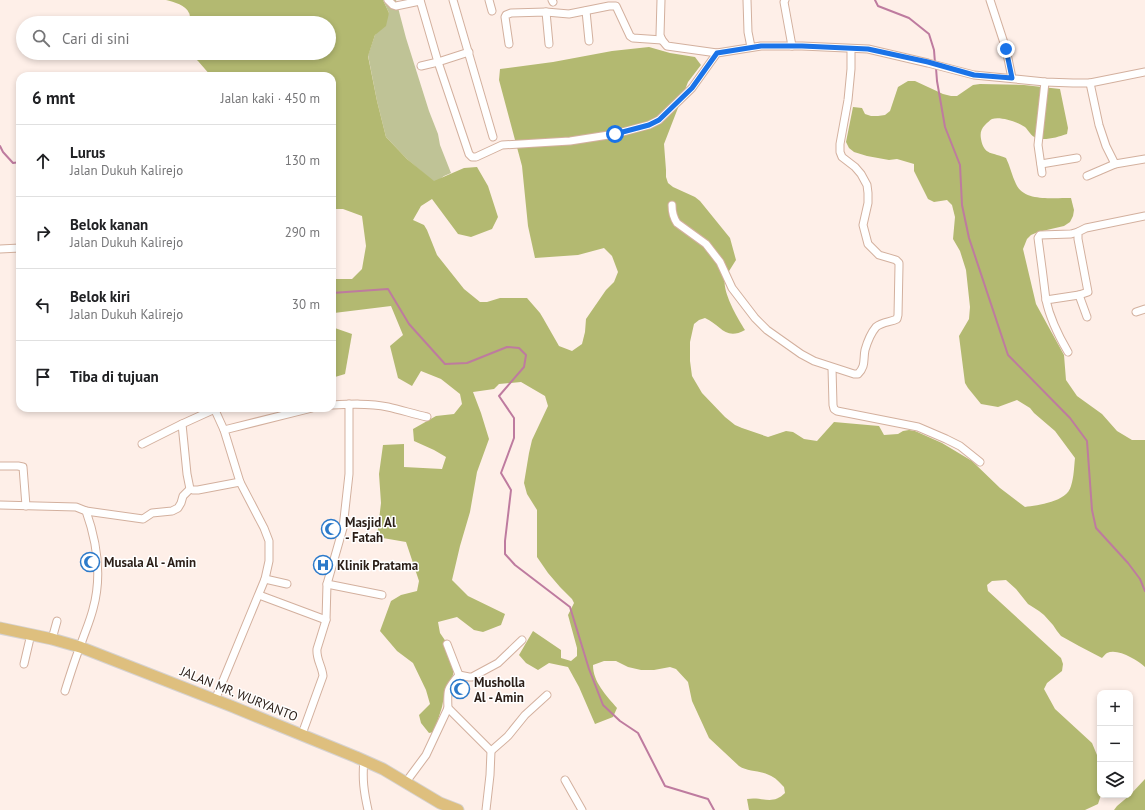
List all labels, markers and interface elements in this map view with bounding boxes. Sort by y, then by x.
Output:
search box [16,16,336,60]
icon: search [30,27,52,49]
text: Cari di sini [62,29,130,48]
route end [997,40,1015,58]
text: 6 mnt [32,87,75,109]
text: Jalan kaki · 450 m [221,90,320,107]
route start [606,125,624,143]
text: Lurus [70,143,105,162]
icon: ahead [32,150,54,172]
text: 130 m [285,152,320,169]
text: Jalan Dukuh Kalirejo [70,162,183,179]
text: Belok kanan [70,215,148,234]
icon: right [32,222,54,244]
text: 290 m [285,224,320,241]
text: Jalan Dukuh Kalirejo [70,234,183,251]
text: Belok kiri [70,287,130,306]
icon: left [32,294,54,316]
text: 30 m [292,296,320,313]
text: Jalan Dukuh Kalirejo [70,306,183,323]
icon: arrive [32,366,54,388]
text: Tiba di tujuan [70,367,159,386]
place label: Masjid Al - Fatah [345,514,396,546]
mosque icon: Masjid Al - Fatah [320,518,342,540]
mosque icon: Musala Al - Amin [79,551,101,573]
place label: Musala Al - Amin [104,554,196,571]
hospital icon: Klinik Pratama [312,554,334,576]
place label: Klinik Pratama [337,557,418,574]
street label: JALAN MR. WURYANTO [177,662,300,725]
place label: Musholla Al - Amin [474,674,525,706]
mosque icon: Musholla Al - Amin [449,678,471,700]
map controls [1097,690,1133,798]
button: + [1097,690,1133,726]
button: − [1097,726,1133,762]
button: layers [1097,762,1133,798]

